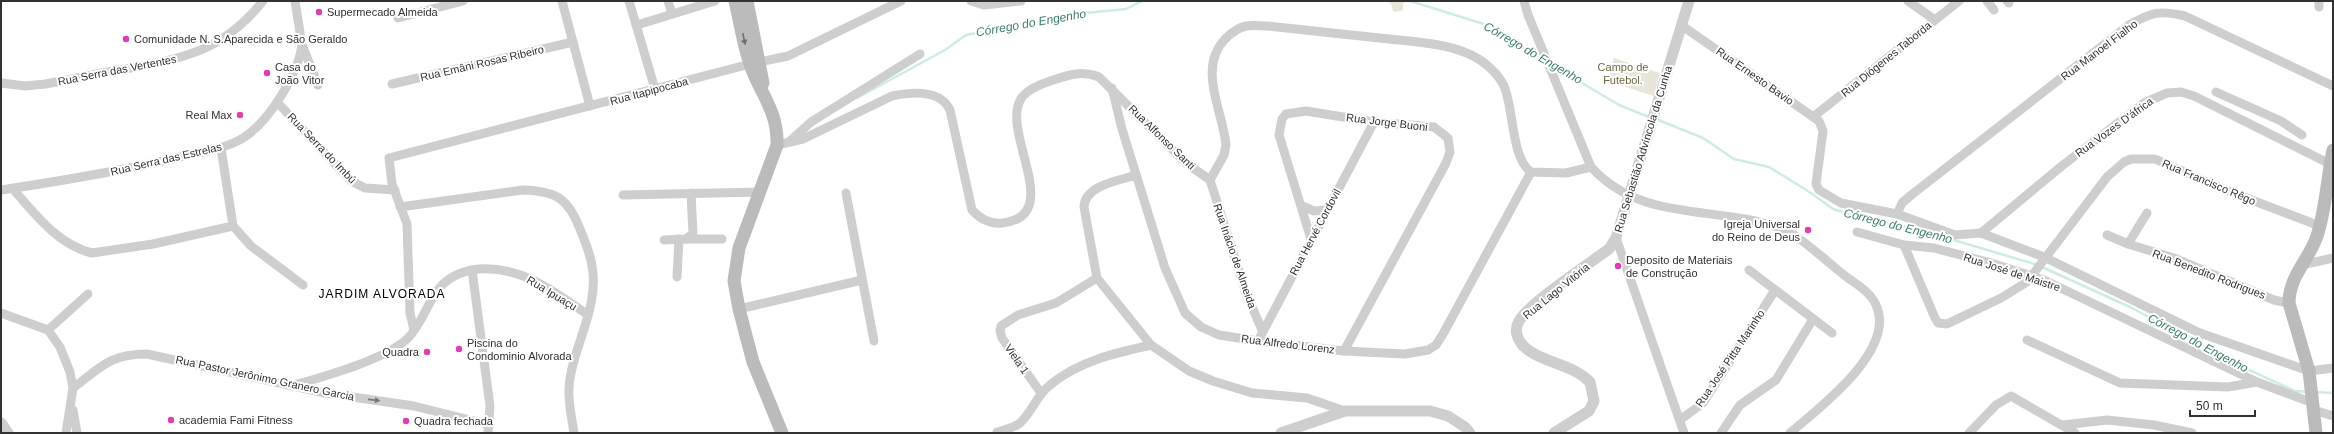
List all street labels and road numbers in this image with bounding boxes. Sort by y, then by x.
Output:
street label: Rua Manoel Fialho [2059,17,2139,83]
street label: Rua Diógenes Taborda [1839,18,1934,99]
street label: Rua Emâni Rosas Ribeiro [419,43,545,83]
street label: Rua Ernesto Bavio [1714,45,1796,107]
street label: Rua Serra das Vertentes [57,53,178,87]
street label: Rua Sebastião Advíncola da Cunha [1612,63,1674,234]
street label: Rua Itapipocaba [609,75,690,107]
street label: Rua Vozes D'áfrica [2073,94,2156,159]
street label: Rua Alfonso Santi [1126,102,1198,172]
street label: Rua Serra do Imbú [285,110,359,186]
street label: Rua Jorge Buoni [1346,111,1428,133]
street label: Rua Serra das Estrelas [109,140,223,178]
street label: Rua Francisco Rêgo [2161,157,2257,207]
street label: Rua Hervé Cordovil [1287,187,1343,277]
street label: Rua Inácio de Almeida [1211,202,1259,311]
street label: Rua Benedito Rodrigues [2151,247,2268,301]
street label: Rua José de Maistre [1962,251,2062,293]
street label: Rua Lago Vitória [1520,260,1592,321]
street label: Rua Ipuaçu [525,273,579,313]
street label: Rua José Pitta Marinho [1693,307,1767,409]
street label: Rua Alfredo Lorenz [1241,332,1335,356]
street label: Viela 1 [1002,342,1032,376]
street label: Rua Pastor Jerônimo Granero Garcia [175,353,356,403]

